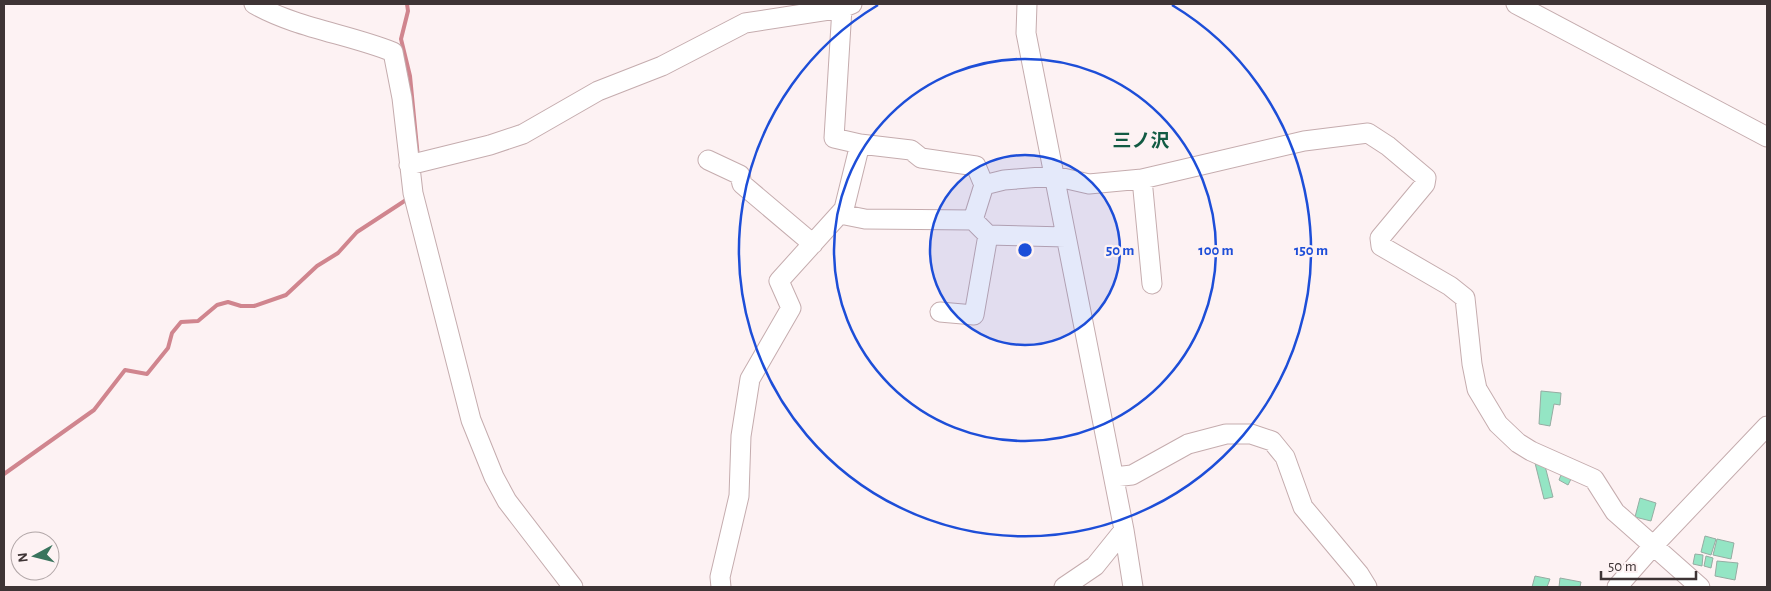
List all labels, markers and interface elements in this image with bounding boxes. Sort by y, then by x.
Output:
district label: 三ノ沢 [1112,131,1170,151]
centre of rings [1016,241,1034,259]
text: 50 m [1106,243,1134,258]
text: 100 m [1198,243,1234,258]
text: 150 m [1294,243,1328,258]
north arrow [10,531,60,581]
scale bar [1601,548,1696,580]
text: N [16,552,31,563]
text: 50 m [1608,559,1637,574]

